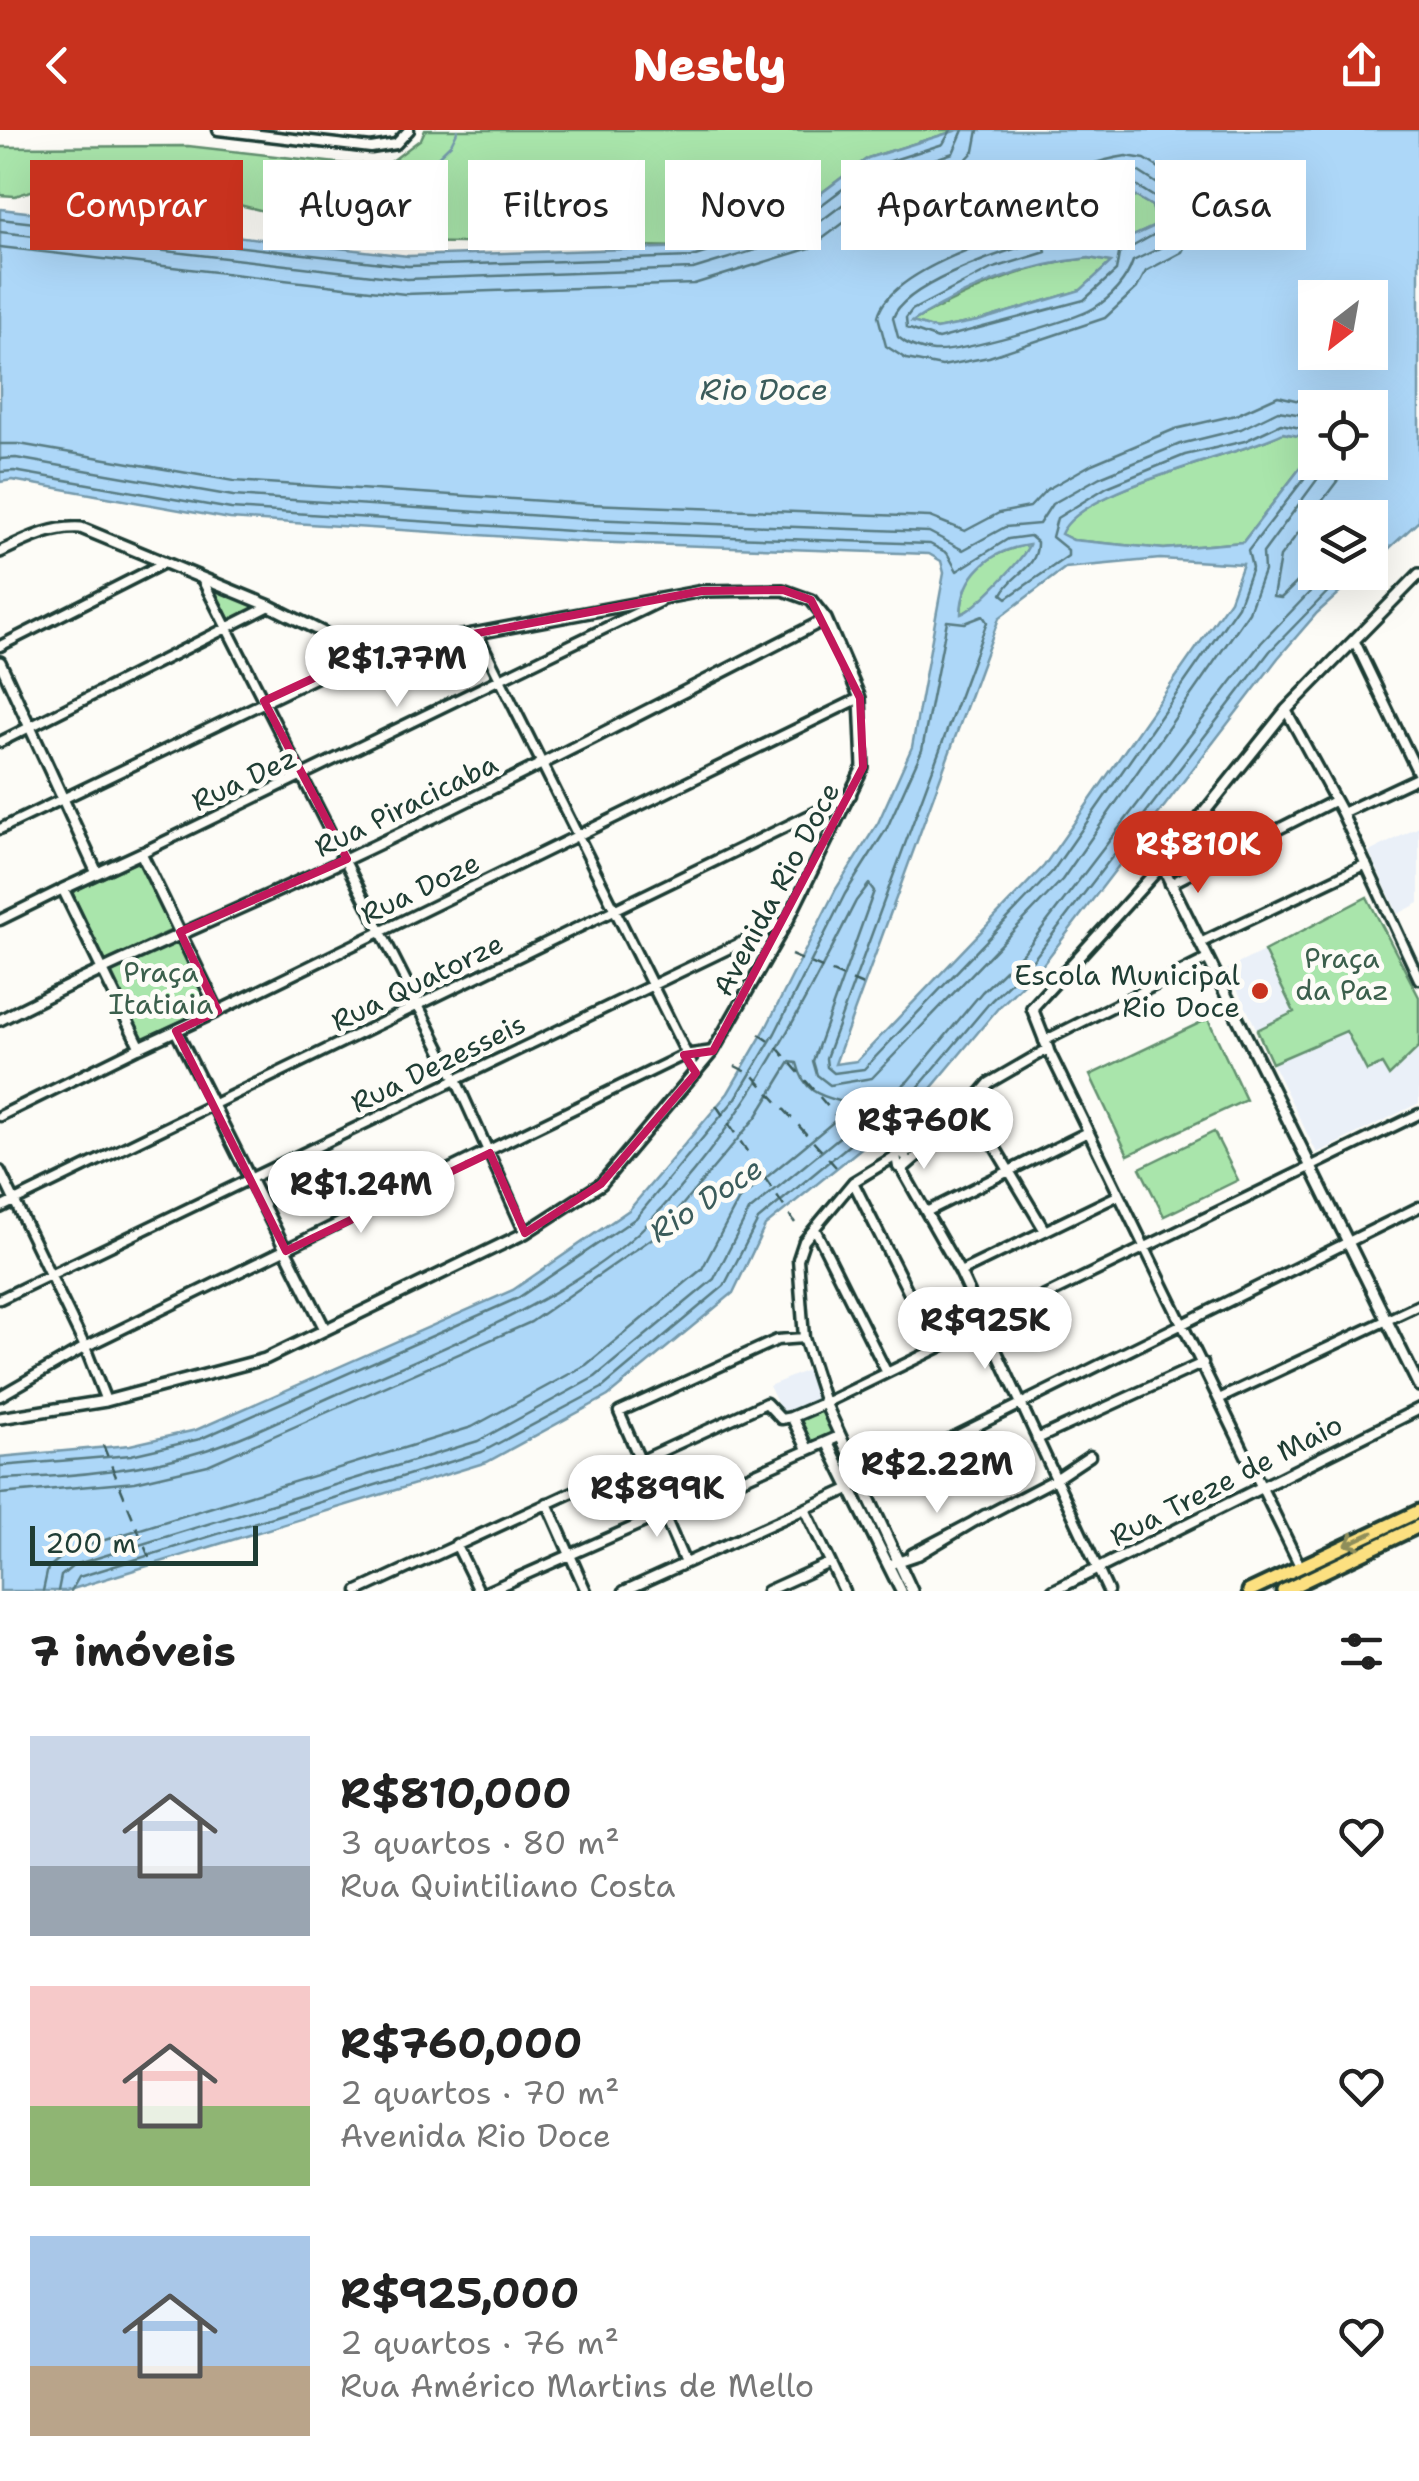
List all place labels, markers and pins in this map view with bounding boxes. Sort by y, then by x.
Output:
pin: R$1.77M [305,625,489,710]
pin: R$810K [1117,811,1279,896]
place label: Escola Municipal Rio Doce [1014,956,1241,1026]
marker: Escola Municipal Rio Doce [1249,980,1271,1002]
pin: R$760K [843,1087,1005,1172]
pin: R$1.24M [269,1151,453,1236]
pin: R$925K [904,1287,1066,1372]
pin: R$2.22M [845,1431,1029,1516]
pin: R$899K [576,1455,738,1540]

